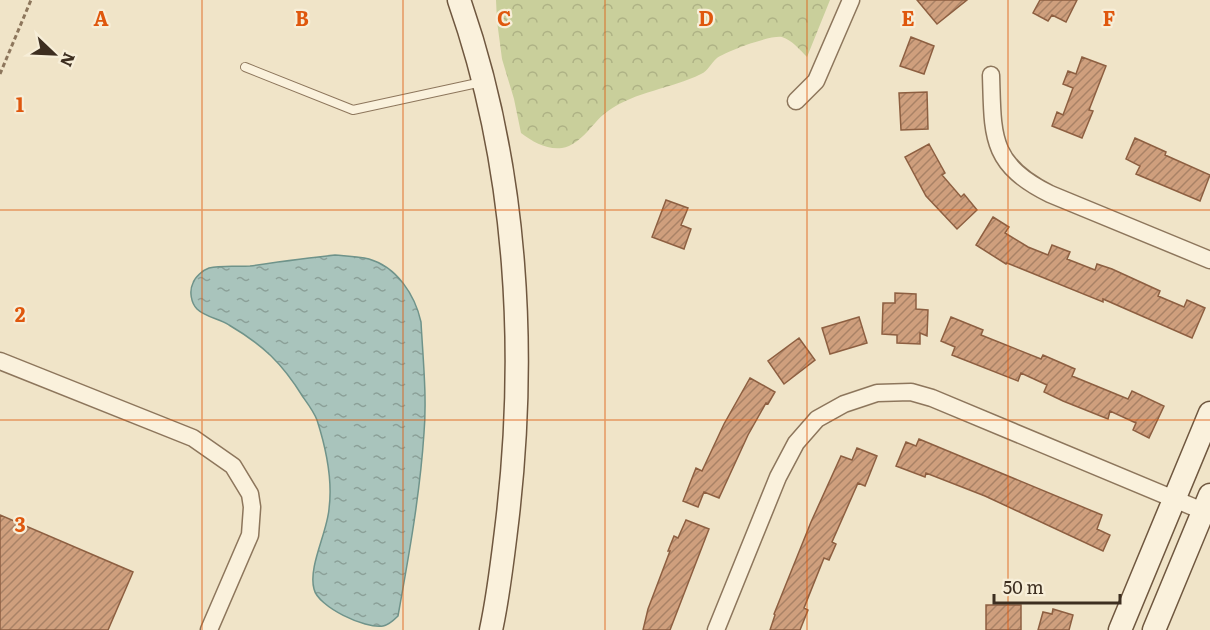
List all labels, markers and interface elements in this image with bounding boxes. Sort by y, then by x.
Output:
text: A [93,2,109,32]
text: B [295,2,309,32]
text: C [497,2,511,32]
text: D [698,2,714,32]
text: E [901,2,915,32]
text: F [1103,2,1116,32]
north arrow [24,24,84,84]
text: N [55,49,82,71]
text: 1 [16,88,24,118]
text: 2 [15,298,26,328]
text: 3 [14,508,26,538]
scale bar [994,567,1120,605]
text: 50 m [1003,573,1044,600]

